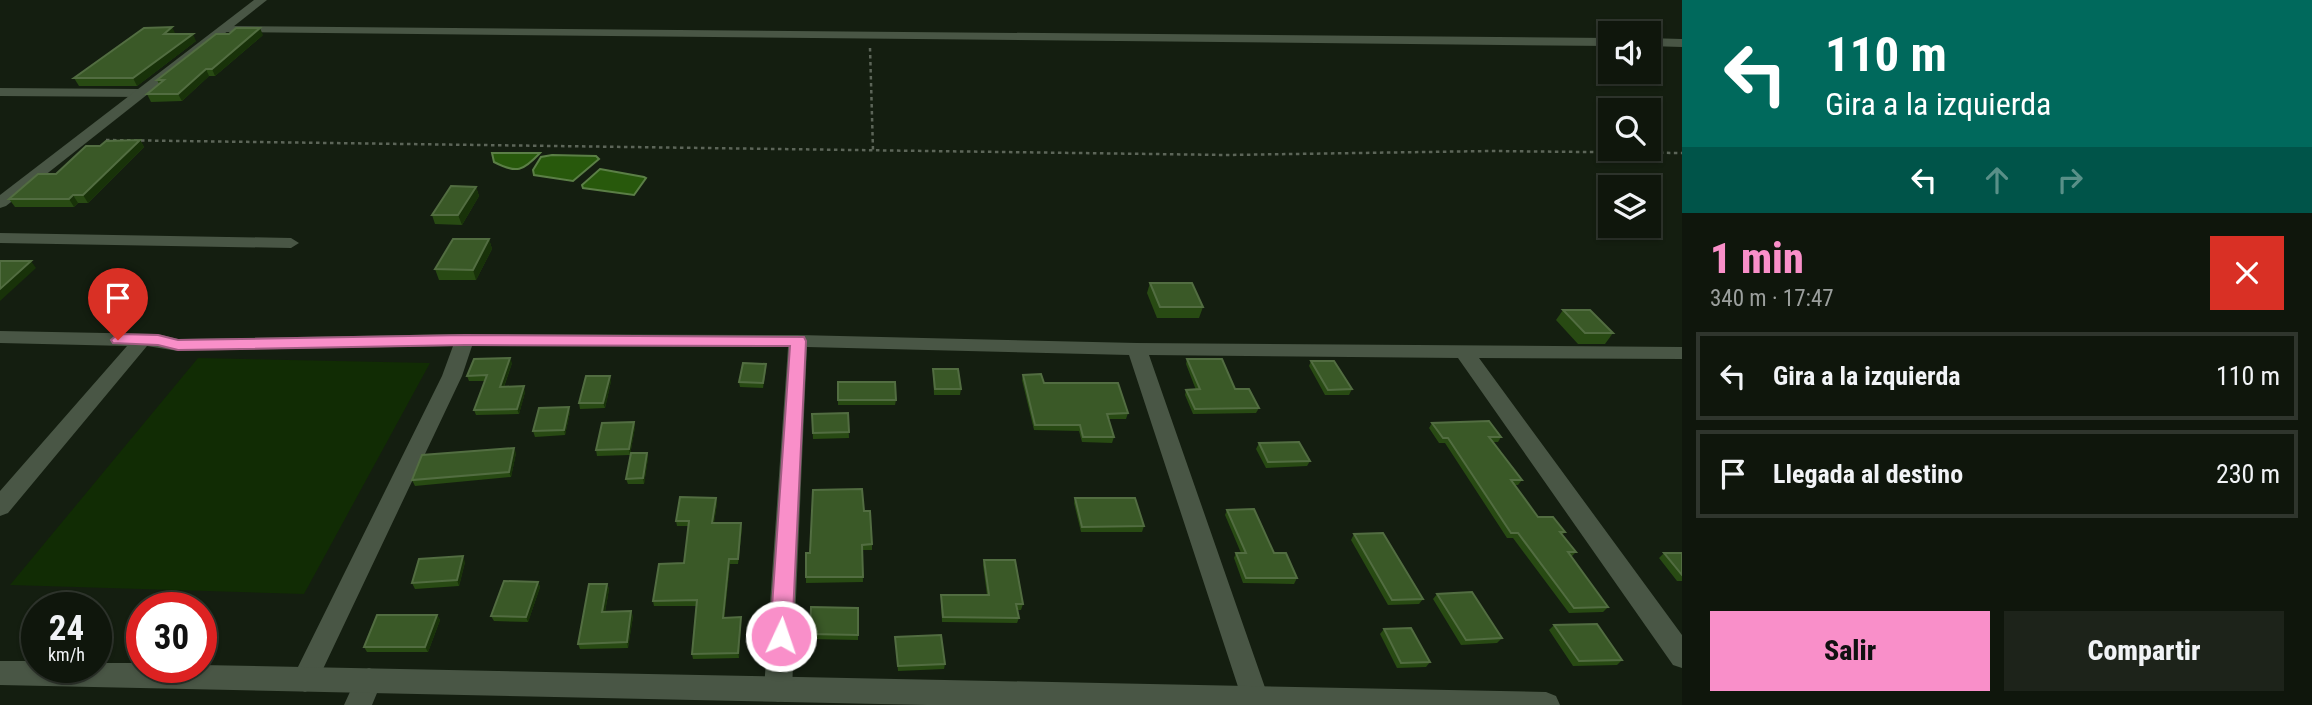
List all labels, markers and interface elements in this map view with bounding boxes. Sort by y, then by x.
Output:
map controls [1598,21,1661,238]
button: sound [1598,21,1661,84]
text: 110 m [1825,26,1947,83]
icon: left [1710,28,1801,119]
text: Gira a la izquierda [1825,85,2051,123]
button: search [1598,98,1661,161]
icon: left [1905,161,1943,199]
icon: ahead [1978,161,2016,199]
icon: right [2051,161,2089,199]
button: layers [1598,175,1661,238]
text: 1 min [1710,234,1804,283]
button: close [2210,236,2284,310]
pin [88,268,148,340]
icon: arrive [99,279,137,317]
text: 340 m · 17:47 [1710,285,1834,312]
icon: left [1714,357,1752,395]
text: Gira a la izquierda [1773,361,1961,391]
text: 110 m [2216,361,2280,391]
icon: arrive [1714,455,1752,493]
text: Llegada al destino [1773,459,1963,489]
text: 230 m [2216,459,2280,489]
speed limit sign: 30 [126,592,217,683]
position arrow [744,599,818,673]
text: 24 [49,608,84,649]
button: Salir [1710,611,1990,691]
button: Compartir [2004,611,2284,691]
text: km/h [48,644,85,665]

